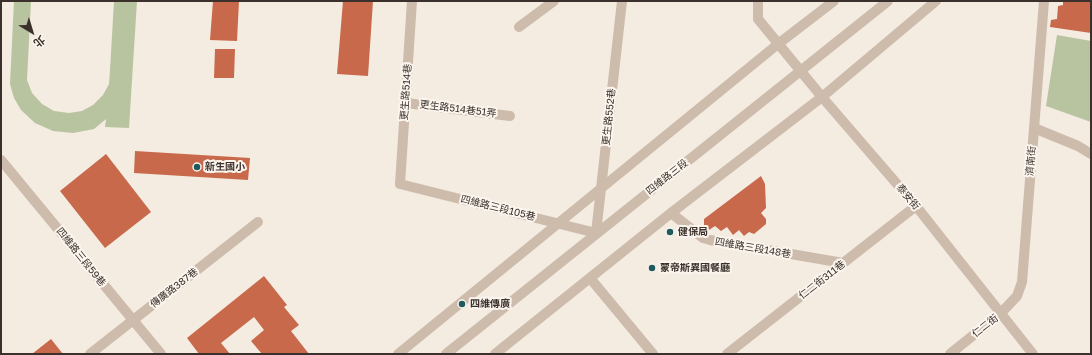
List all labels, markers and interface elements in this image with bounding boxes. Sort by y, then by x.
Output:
north arrow [12,12,52,52]
text: 北 [31,33,48,50]
street label: 更生路514巷 [398,63,414,121]
street label: 更生路552巷 [600,88,618,146]
street label: 更生路514巷51弄 [419,98,497,120]
street label: 濟南街 [1024,146,1038,176]
street label: 四維路三段 [644,157,690,197]
place label: 新生國小 [205,161,245,173]
marker: 新生國小 [192,162,202,172]
street label: 泰安街 [894,182,922,212]
street label: 四維路三段105巷 [459,193,537,223]
street label: 四維路三段59巷 [54,225,108,289]
place label: 健保局 [678,226,708,238]
marker: 健保局 [665,227,675,237]
street label: 四維路三段148巷 [714,235,792,261]
street label: 仁二街311巷 [796,258,848,302]
place label: 蒙帝斯異國餐廳 [660,262,730,274]
marker: 蒙帝斯異國餐廳 [647,263,657,273]
street label: 傳廣路387巷 [148,266,200,310]
place label: 四維傳廣 [470,298,510,310]
marker: 四維傳廣 [457,299,467,309]
street label: 仁二街 [969,312,1001,340]

